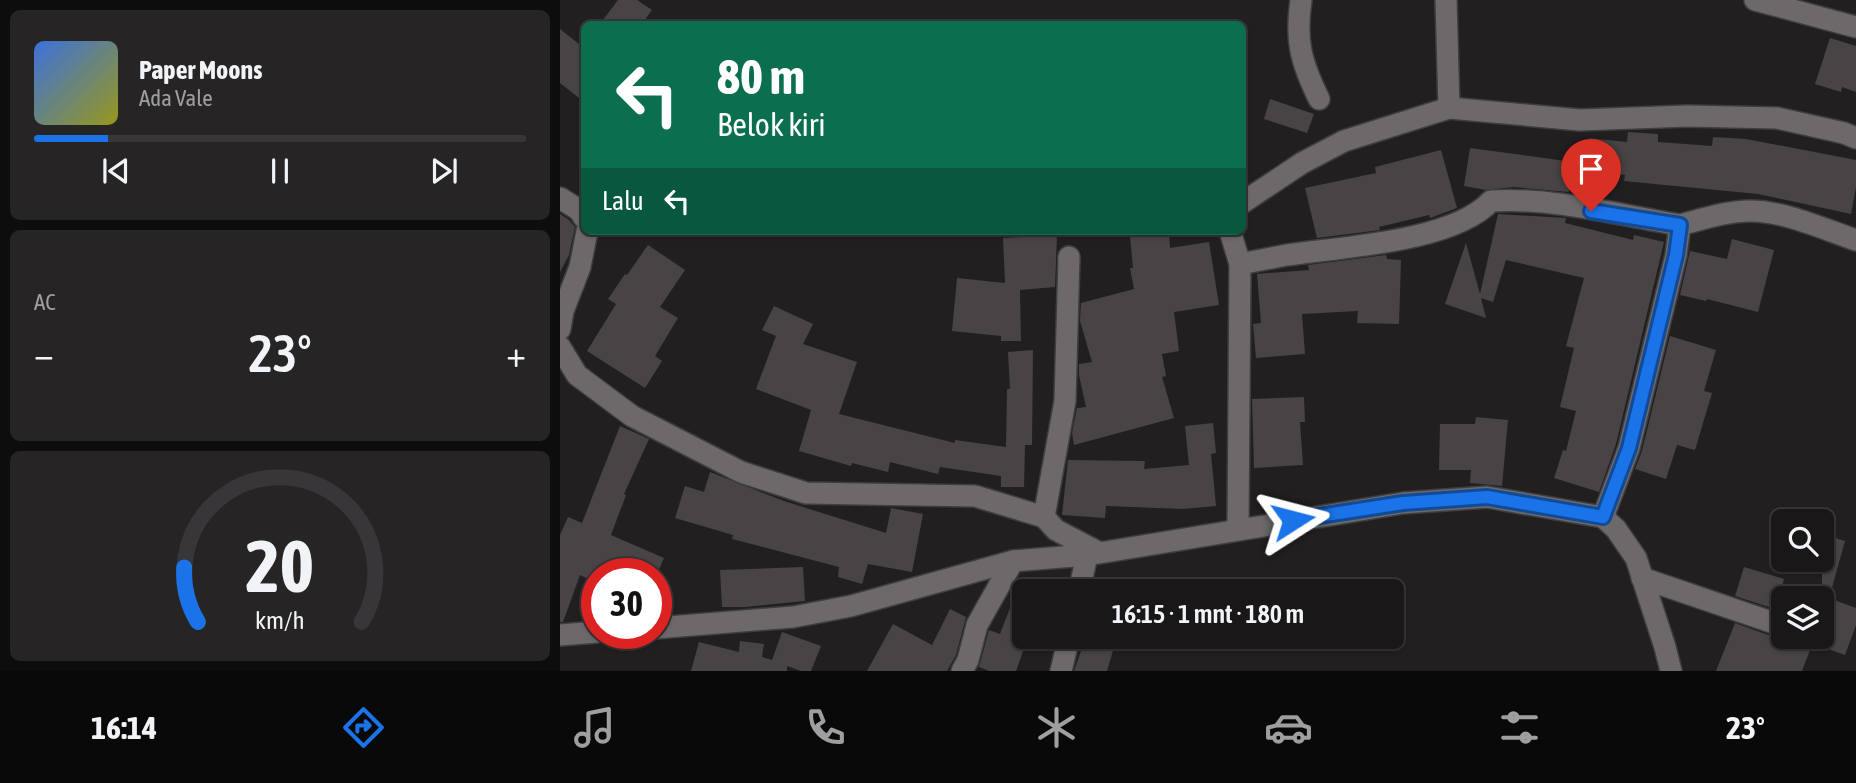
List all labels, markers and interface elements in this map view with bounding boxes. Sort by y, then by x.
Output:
text: 80 m [717,48,805,104]
icon: left [602,49,693,140]
text: Paper Moons [139,55,262,85]
text: Ada Vale [139,85,213,111]
text: Belok kiri [717,106,826,143]
pin [1561,139,1621,211]
icon: arrive [1572,150,1610,188]
icon: previous [97,152,135,190]
icon: pause [261,152,299,190]
icon: next [425,152,463,190]
icon: left [658,182,696,220]
text: Lalu [602,186,644,216]
text: AC [34,289,56,315]
text: 23° [248,323,312,383]
text: − [34,332,54,375]
text: + [506,332,526,375]
position arrow [1256,483,1330,557]
map controls [1771,509,1834,649]
button: search [1771,509,1834,572]
text: 20 [246,524,314,607]
speed limit sign: 30 [581,558,672,649]
button: layers [1771,586,1834,649]
text: 16:15 · 1 mnt · 180 m [1112,599,1304,629]
text: km/h [255,606,305,634]
icon: directions [339,703,388,752]
icon: music [570,703,619,752]
icon: phone [801,703,850,752]
icon: climate [1032,703,1081,752]
icon: car [1264,703,1313,752]
icon: filters [1495,703,1544,752]
text: 16:14 [91,709,157,746]
text: 23° [1726,709,1765,746]

